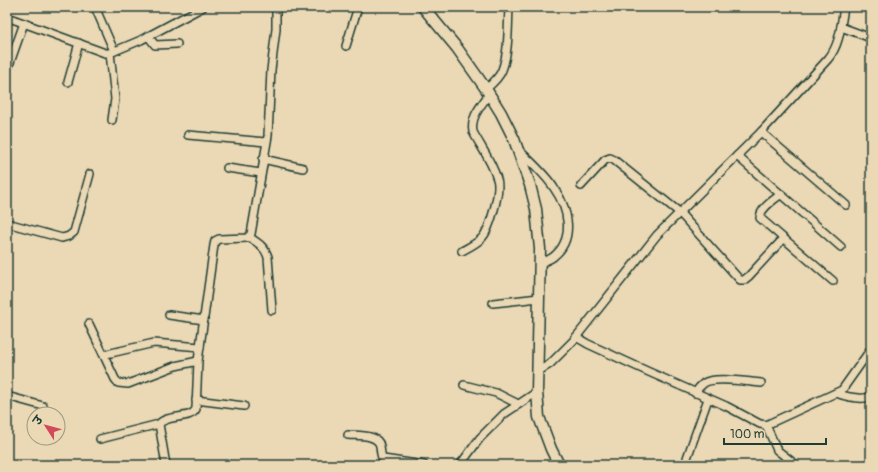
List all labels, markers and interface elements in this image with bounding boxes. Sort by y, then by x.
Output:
north arrow [26,406,66,446]
text: उ [30,412,47,428]
scale bar [724,420,826,446]
text: 100 m [730,427,765,442]

